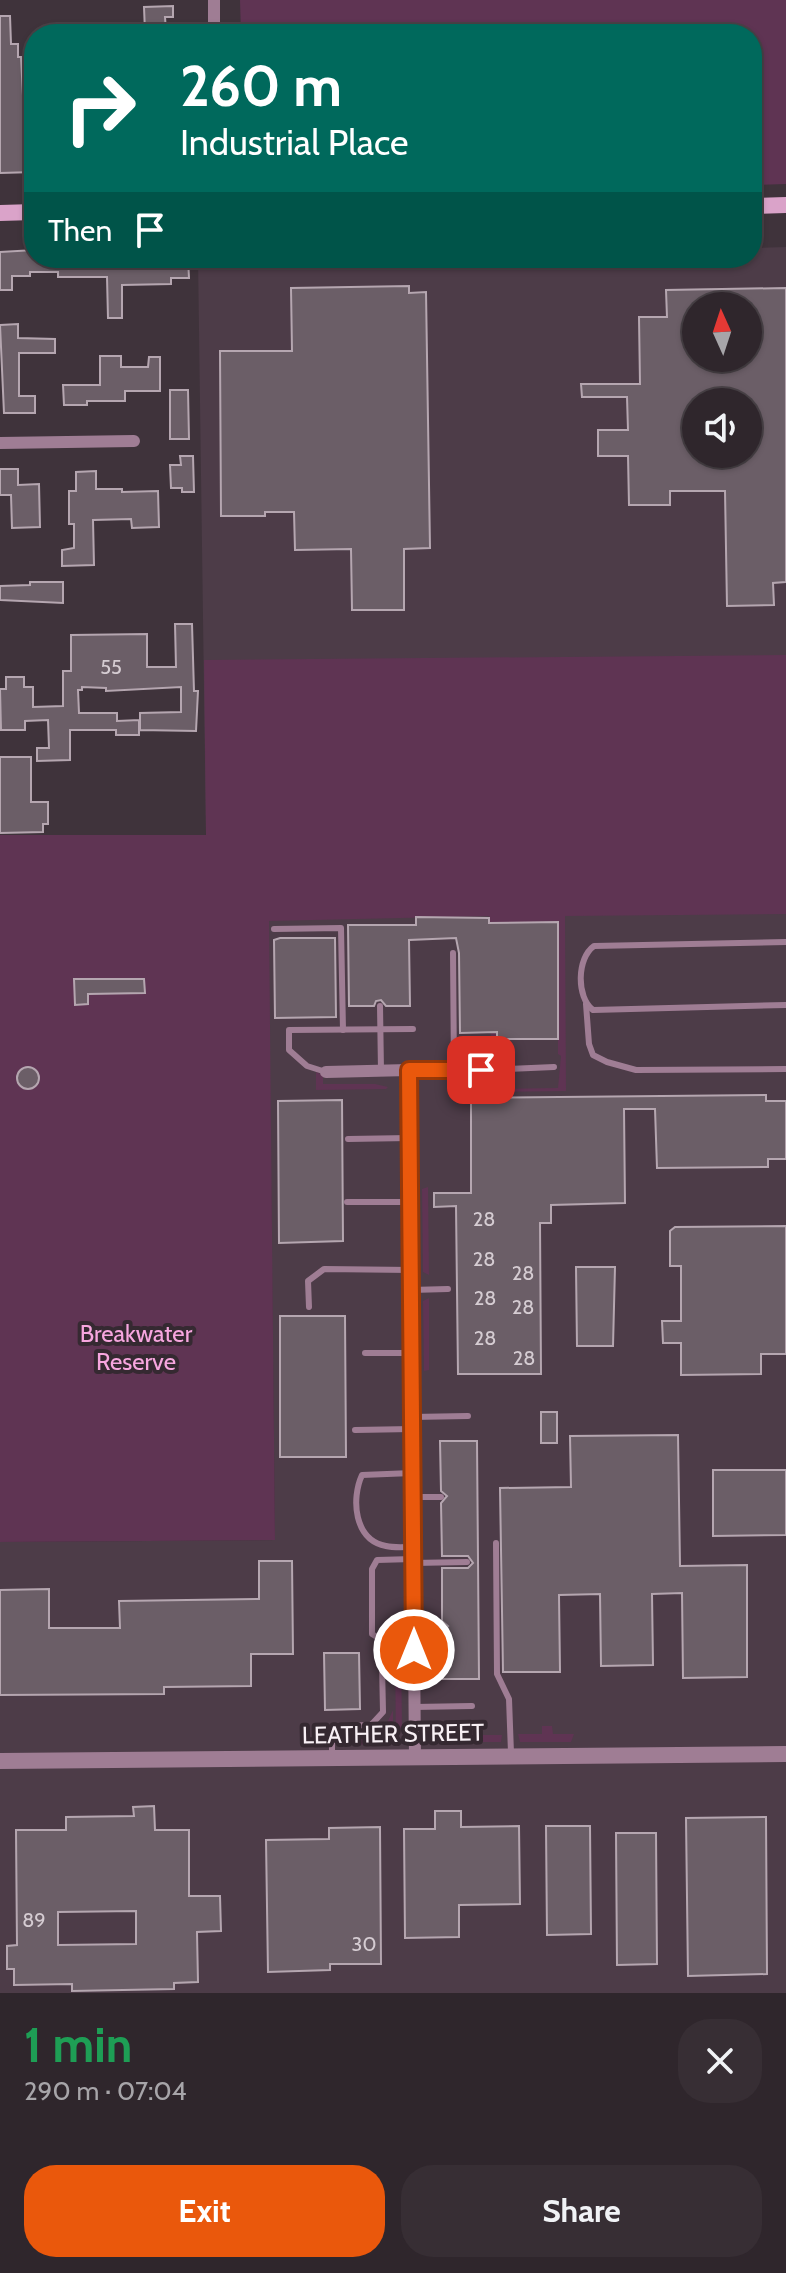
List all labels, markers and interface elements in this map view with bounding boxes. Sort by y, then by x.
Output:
text: 260 m [180,52,342,120]
icon: right [48,56,152,160]
text: Industrial Place [180,120,408,164]
icon: arrive [128,208,172,252]
text: Then [48,212,112,249]
north arrow [682,292,762,372]
map controls [682,292,762,468]
button: sound [682,388,762,468]
house number: 55 [100,655,122,679]
pin [447,1036,515,1104]
icon: arrive [459,1048,503,1092]
house number: 28 [473,1207,495,1231]
house number: 28 [473,1247,495,1271]
house number: 28 [512,1261,534,1285]
house number: 28 [474,1286,496,1310]
house number: 28 [512,1295,534,1319]
park label: Breakwater Reserve [80,1319,193,1376]
house number: 28 [474,1326,496,1350]
house number: 28 [513,1346,535,1370]
position arrow [372,1608,456,1692]
street label: LEATHER STREET [302,1717,485,1750]
house number: 89 [22,1908,46,1932]
house number: 30 [352,1932,376,1956]
text: 1 min [24,2016,132,2074]
button: close [678,2019,762,2103]
text: 290 m · 07:04 [24,2075,187,2107]
button: Exit [24,2165,385,2257]
button: Share [401,2165,762,2257]

